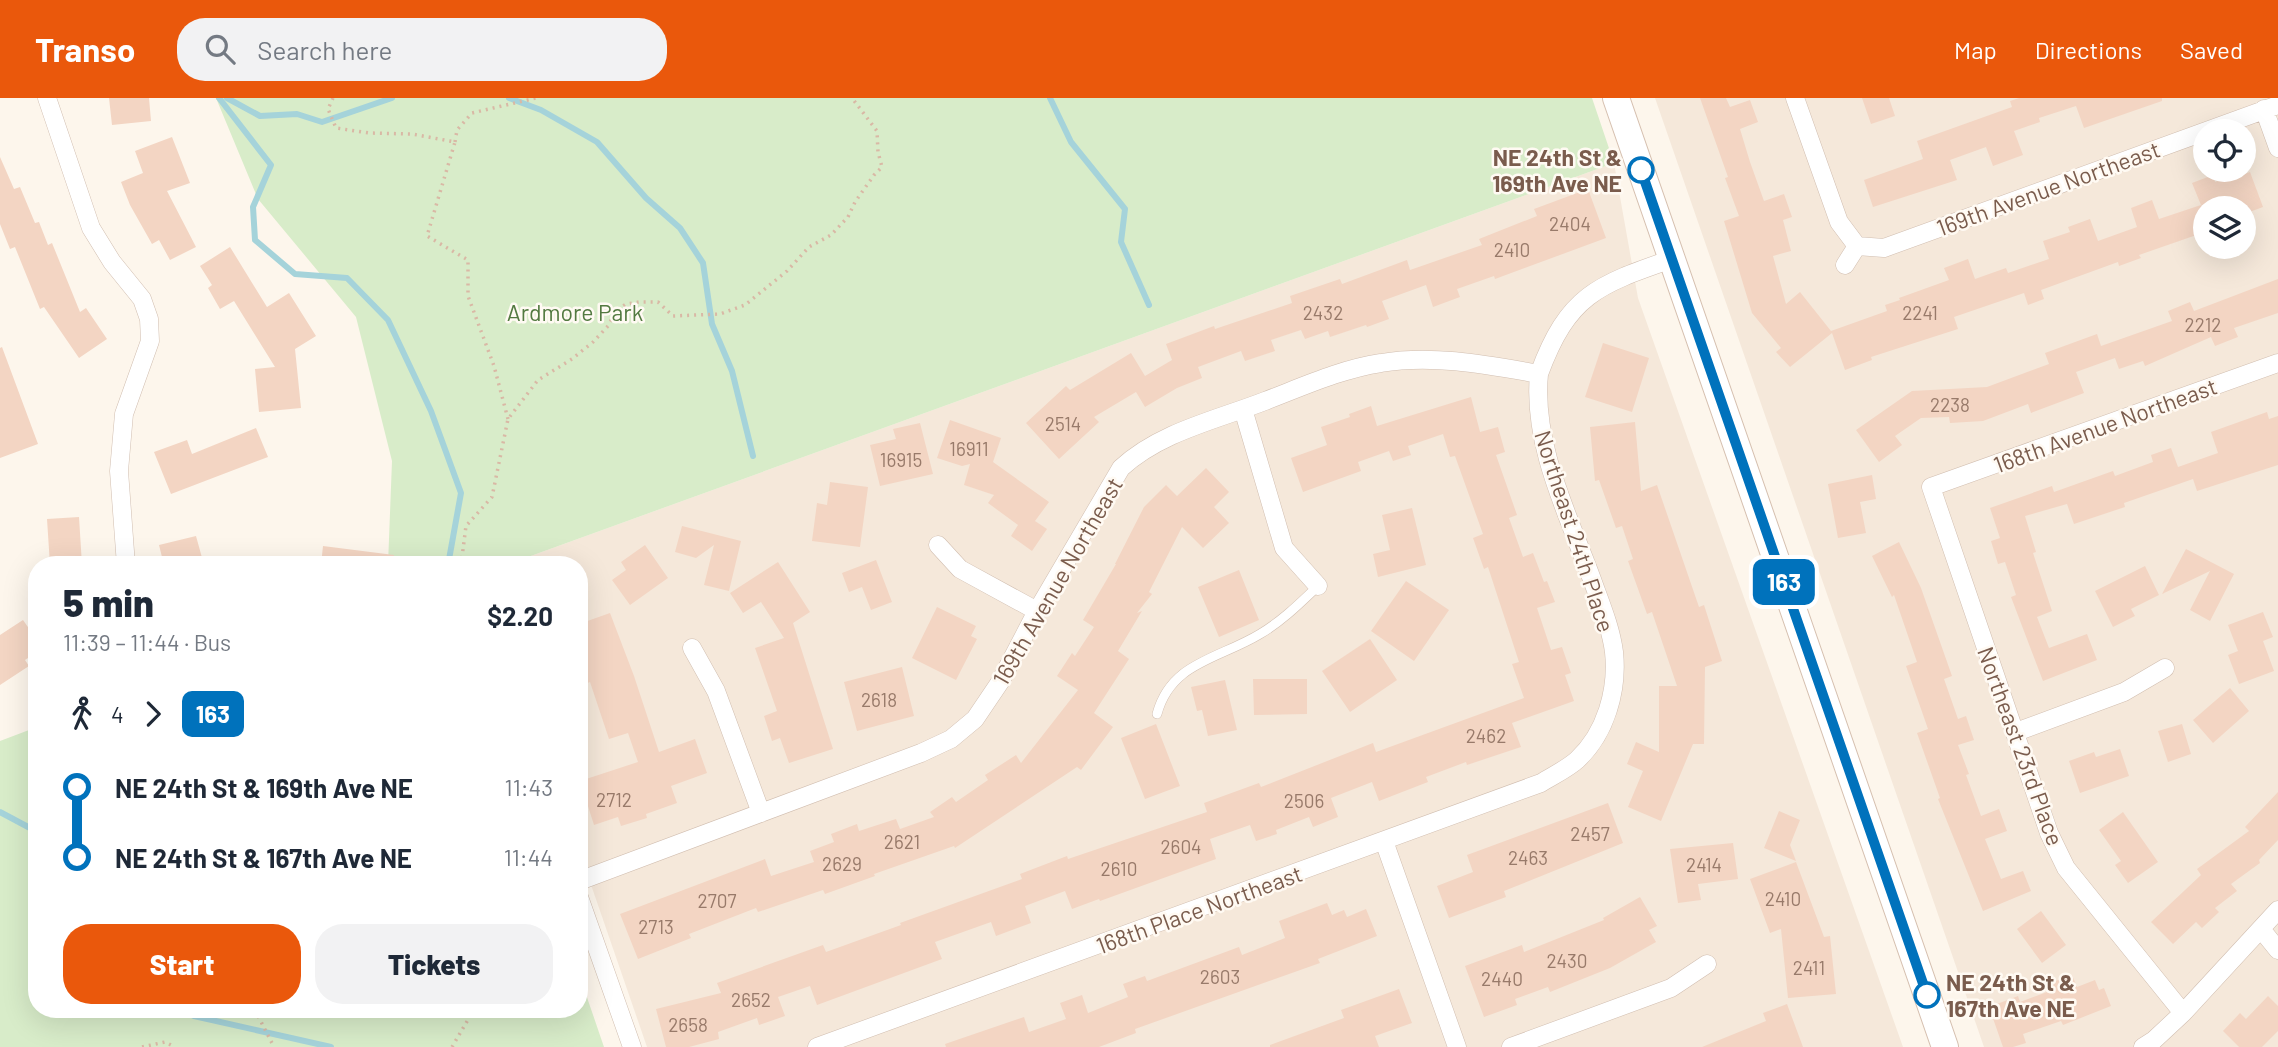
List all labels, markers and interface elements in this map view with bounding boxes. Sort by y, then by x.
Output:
search box [177,18,667,81]
text: Transo [35,29,135,69]
icon: search [201,30,239,68]
text: Search here [257,34,392,65]
text: Map [1954,35,1997,64]
text: Directions [2035,35,2142,64]
text: Saved [2180,35,2243,64]
map controls [2193,119,2256,259]
button: locate [2193,119,2256,182]
street label: 169th Avenue Northeast [1932,135,2164,241]
place label: NE 24th St & 169th Ave NE [1492,143,1622,197]
marker: NE 24th St & 169th Ave NE [1628,157,1654,183]
button: layers [2193,196,2256,259]
house number: 2404 [1549,212,1591,235]
house number: 2410 [1494,238,1530,261]
park label: Ardmore Park [507,298,643,326]
house number: 2432 [1303,301,1343,324]
house number: 2241 [1902,301,1938,324]
house number: 2212 [2185,313,2221,336]
street label: 168th Avenue Northeast [1989,372,2221,478]
house number: 2238 [1930,393,1970,416]
house number: 2514 [1045,412,1081,435]
street label: Northeast 24th Place [1529,427,1621,635]
house number: 16911 [949,437,989,460]
house number: 16915 [880,448,922,471]
street label: 169th Avenue Northeast [986,472,1128,690]
line badge: 163 [1744,559,1824,605]
text: 163 [1767,567,1801,596]
text: 5 min [63,579,154,625]
text: $2.20 [487,600,553,631]
text: 11:39 – 11:44 · Bus [63,628,231,656]
street label: Northeast 23rd Place [1972,643,2070,849]
house number: 2618 [861,688,897,711]
icon: walk [63,695,101,733]
icon: forward [134,695,172,733]
text: 163 [196,699,230,728]
text: 4 [111,700,124,728]
house number: 2462 [1466,724,1506,747]
text: NE 24th St & 169th Ave NE [115,772,413,803]
text: 11:43 [505,773,553,801]
house number: 2712 [596,788,632,811]
house number: 2506 [1284,789,1324,812]
house number: 2457 [1570,822,1610,845]
house number: 2621 [884,830,920,853]
house number: 2604 [1160,835,1202,858]
text: NE 24th St & 167th Ave NE [115,842,412,873]
text: 11:44 [504,843,553,871]
house number: 2463 [1508,846,1548,869]
house number: 2629 [822,852,862,875]
house number: 2414 [1686,853,1722,876]
house number: 2610 [1100,857,1138,880]
street label: 168th Place Northeast [1092,859,1306,959]
house number: 2410 [1765,887,1801,910]
house number: 2707 [698,889,736,912]
house number: 2713 [638,915,674,938]
button: Start [63,924,301,1004]
button: Tickets [315,924,553,1004]
house number: 2430 [1546,949,1588,972]
house number: 2411 [1793,956,1825,979]
house number: 2603 [1200,965,1240,988]
house number: 2440 [1481,967,1523,990]
place label: NE 24th St & 167th Ave NE [1946,968,2075,1022]
marker: NE 24th St & 167th Ave NE [1914,982,1940,1008]
house number: 2652 [731,988,771,1011]
house number: 2658 [668,1013,708,1036]

